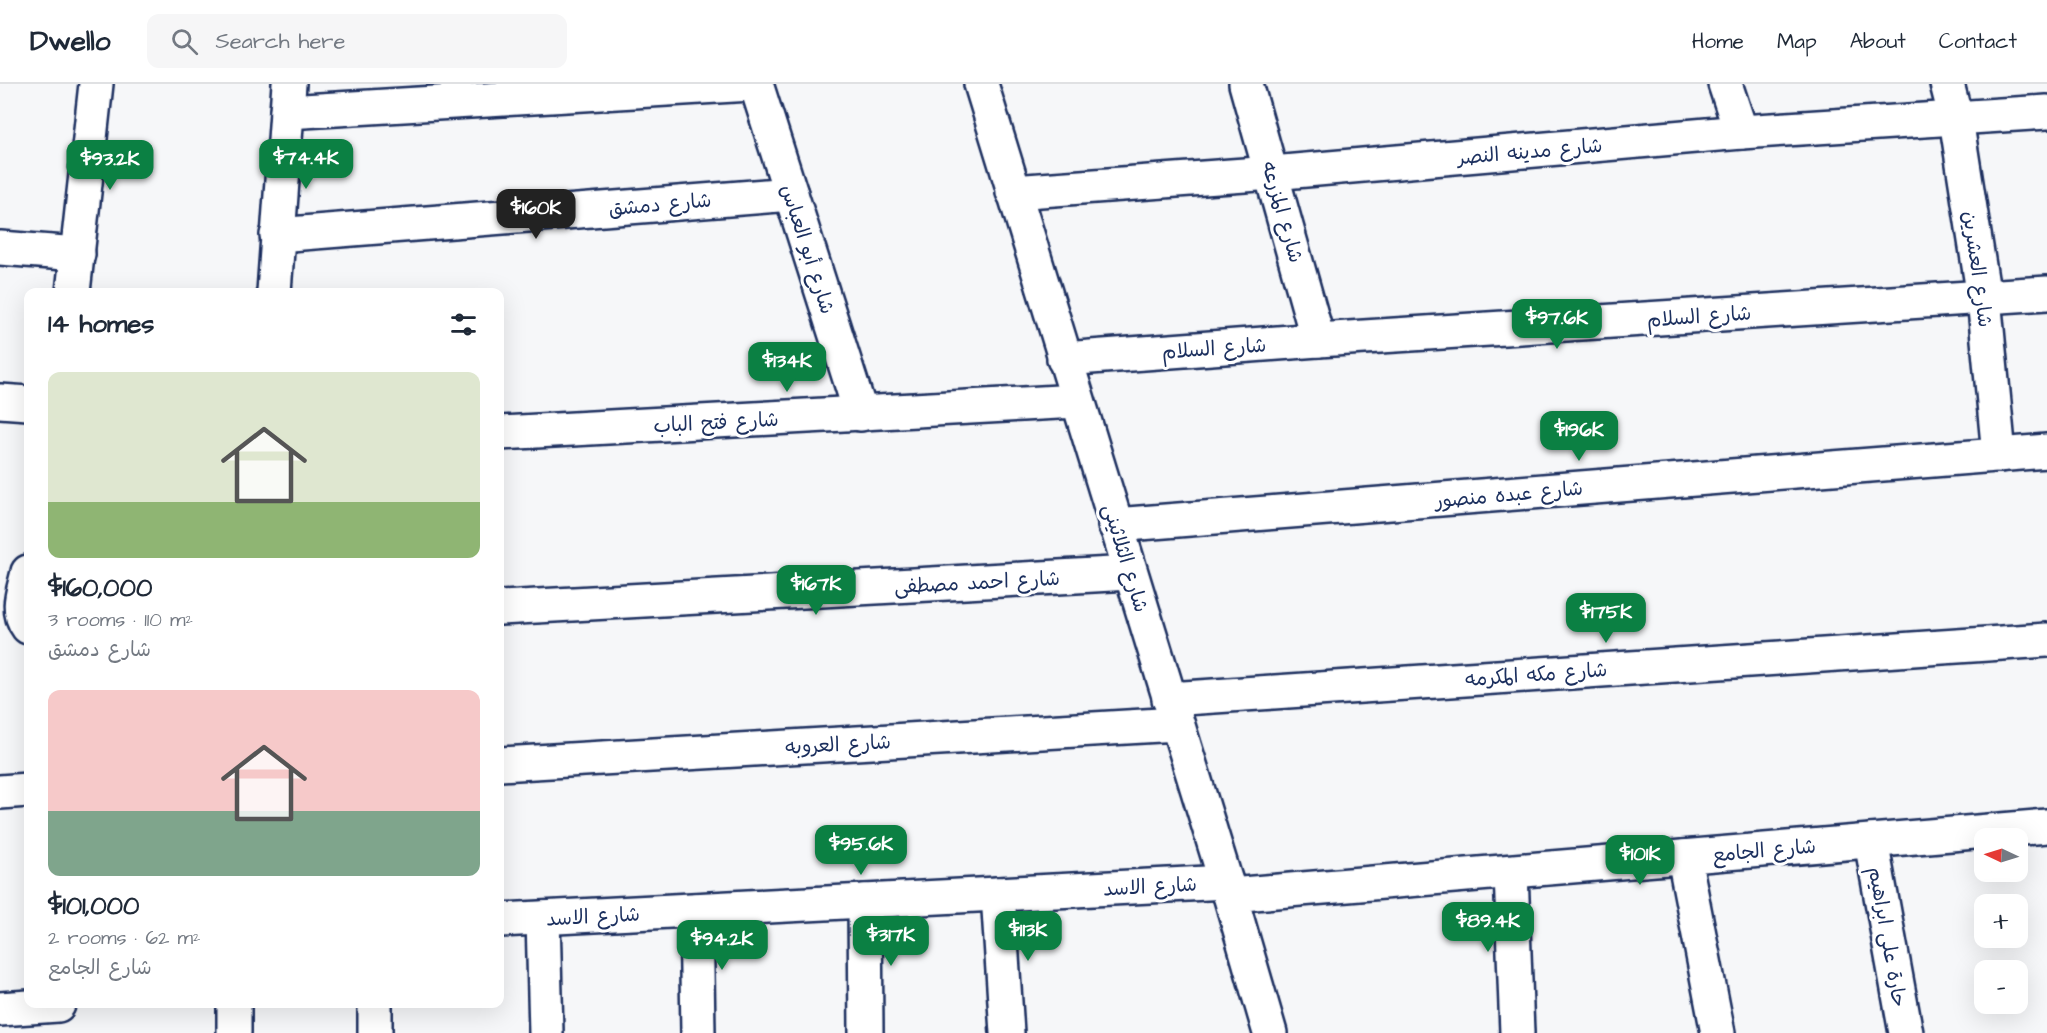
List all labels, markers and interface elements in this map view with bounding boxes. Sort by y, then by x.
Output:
search box [147,14,567,68]
text: Dwello [30,22,111,61]
icon: search [168,25,201,58]
text: Search here [216,26,345,57]
text: Home [1692,27,1744,56]
text: Map [1777,27,1817,56]
text: About [1850,27,1906,56]
text: Contact [1939,27,2017,56]
street label: شارع مدينه النصر [1455,132,1604,172]
pin: $74.4K [257,139,355,190]
pin: $93.2K [61,140,159,191]
text: $74.4K [273,144,339,172]
text: $93.2K [80,145,140,173]
street label: شارع المزرعه [1254,158,1310,266]
street label: شارع أبو العباس [773,181,841,318]
street label: شارع دمشق [608,187,713,223]
pin: $160K [494,189,578,240]
text: $160K [511,194,561,222]
street label: شارع العشرين [1955,209,1999,329]
pin: $97.6K [1508,299,1606,350]
street label: شارع السلام [1646,299,1752,335]
text: $97.6K [1526,304,1588,332]
text: 14 homes [48,306,154,342]
icon: filters [447,308,480,341]
street label: شارع السلام [1161,331,1267,367]
pin: $134K [745,342,829,393]
text: $134K [762,347,812,375]
street label: شارع فتح الباب [653,406,779,440]
icon: home [210,411,318,519]
pin: $196K [1537,411,1621,462]
text: $196K [1554,416,1604,444]
street label: شارع عبده منصور [1432,475,1584,516]
street label: شارع الثلاثينى [1095,501,1155,616]
pin: $167K [774,565,858,616]
street label: شارع احمد مصطفى [893,565,1061,601]
text: $160,000 [48,570,152,606]
text: $167K [791,570,841,598]
pin: $175K [1564,593,1648,644]
text: $175K [1580,598,1632,626]
text: 3 rooms · 110 m² [48,606,193,634]
text: شارع دمشق [48,636,151,664]
street label: شارع مكه المكرمه [1464,656,1608,694]
street label: شارع العروبه [785,728,892,762]
icon: home [210,729,318,837]
pin: $95.6K [812,825,910,876]
north arrow [1974,828,2028,882]
map controls [1974,828,2028,1014]
text: $95.6K [829,830,893,858]
street label: شارع الجامع [1711,833,1817,869]
pin: $101K [1598,835,1682,886]
text: $101K [1620,840,1660,868]
street label: حارة على ابراهيم [1861,865,1913,1009]
street label: شارع الاسد [1102,871,1198,903]
text: $101,000 [48,888,139,924]
button: + [1974,894,2028,948]
street label: شارع الاسد [545,901,641,933]
pin: $89.4K [1439,902,1537,953]
text: $89.4K [1456,907,1520,935]
pin: $113K [986,911,1070,962]
pin: $317K [849,916,933,967]
text: $113K [1009,916,1047,944]
pin: $94.2K [673,920,771,971]
text: $317K [867,921,915,949]
text: 2 rooms · 62 m² [48,924,200,952]
text: $94.2K [691,925,753,953]
text: شارع الجامع [48,954,152,982]
button: − [1974,960,2028,1014]

